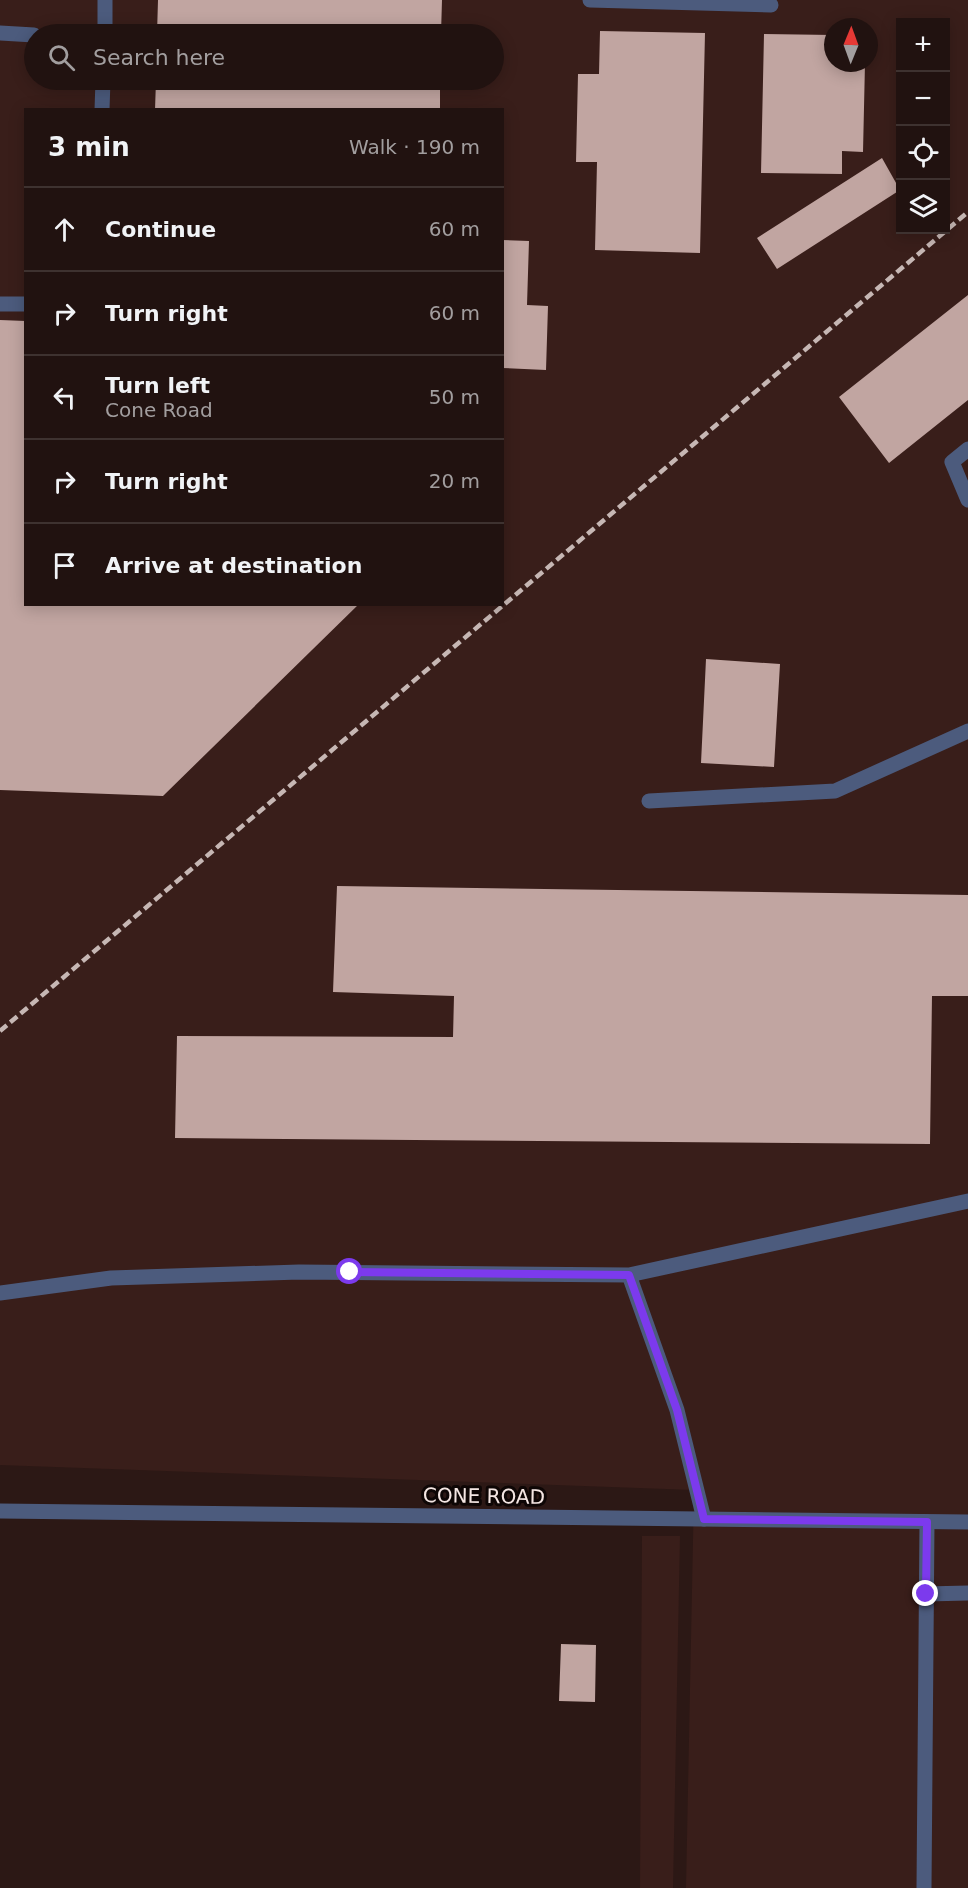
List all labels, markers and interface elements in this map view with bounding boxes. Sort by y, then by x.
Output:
north arrow [824,18,878,72]
map controls [896,18,950,234]
button: + [896,18,950,72]
search box [24,24,504,90]
icon: search [45,41,78,74]
text: Search here [93,45,225,70]
button: − [896,72,950,126]
button: locate [896,126,950,180]
text: 3 min [48,132,130,162]
text: Walk · 190 m [349,135,480,159]
button: layers [896,180,950,234]
icon: ahead [48,213,81,246]
text: Continue [105,217,216,242]
text: 60 m [429,217,480,241]
icon: right [48,297,81,330]
text: Turn right [105,301,228,326]
text: 60 m [429,301,480,325]
text: Turn left [105,373,210,398]
icon: left [48,381,81,414]
text: 50 m [429,385,480,409]
text: Cone Road [105,398,213,422]
icon: right [48,465,81,498]
text: Turn right [105,469,228,494]
text: 20 m [429,469,480,493]
icon: arrive [48,549,81,582]
text: Arrive at destination [105,553,362,578]
route start [336,1258,362,1284]
street label: CONE ROAD [423,1483,545,1509]
route end [912,1580,938,1606]

